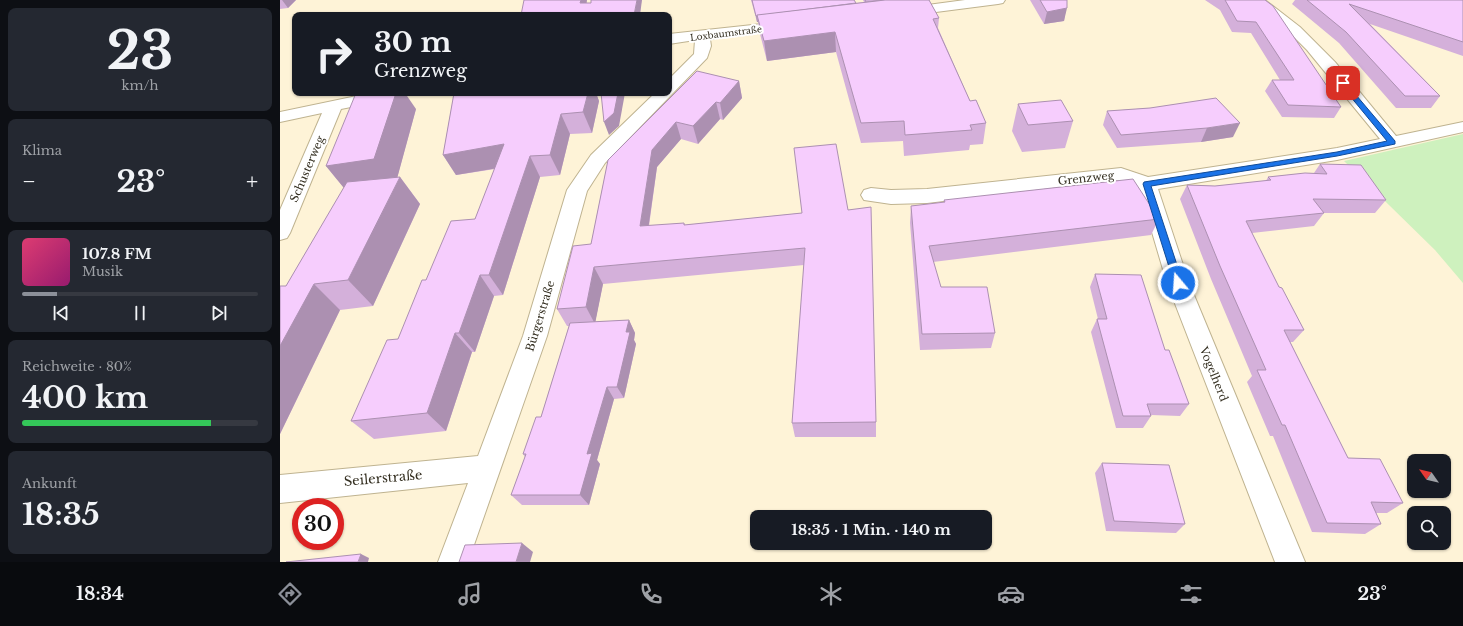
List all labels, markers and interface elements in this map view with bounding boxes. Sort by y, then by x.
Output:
text: 23 [107,19,173,83]
street label: Loxbaumstraße [689,23,763,43]
text: 30 m [374,25,451,60]
icon: right [308,28,360,80]
text: Grenzweg [374,60,467,82]
pin [1326,66,1360,100]
icon: arrive [1332,72,1354,94]
text: km/h [122,77,158,94]
street label: Schusterweg [287,133,327,204]
text: Klima [22,142,62,159]
text: 23° [117,163,165,200]
text: − [22,168,36,195]
text: + [246,168,258,195]
street label: Grenzweg [1057,168,1115,188]
text: 107.8 FM [82,244,152,263]
position arrow [1157,262,1199,304]
text: Musik [82,263,123,280]
street label: Bürgerstraße [523,279,557,353]
icon: previous [50,302,72,324]
icon: pause [129,302,151,324]
icon: next [208,302,230,324]
street label: Vogelherd [1196,344,1232,404]
text: Reichweite · 80% [22,358,132,375]
text: 400 km [22,379,148,416]
north arrow [1407,454,1451,498]
map controls [1407,454,1451,550]
street label: Seilerstraße [343,466,423,490]
text: Ankunft [22,475,77,492]
text: 18:35 [22,496,100,533]
speed limit sign: 30 [292,498,344,550]
button: search [1407,506,1451,550]
text: 18:35 · 1 Min. · 140 m [791,520,951,539]
icon: directions [276,580,304,608]
icon: music [456,580,484,608]
icon: phone [637,580,665,608]
icon: climate [817,580,845,608]
icon: car [997,580,1025,608]
icon: filters [1177,580,1205,608]
text: 18:34 [76,583,124,605]
text: 23° [1358,583,1387,605]

